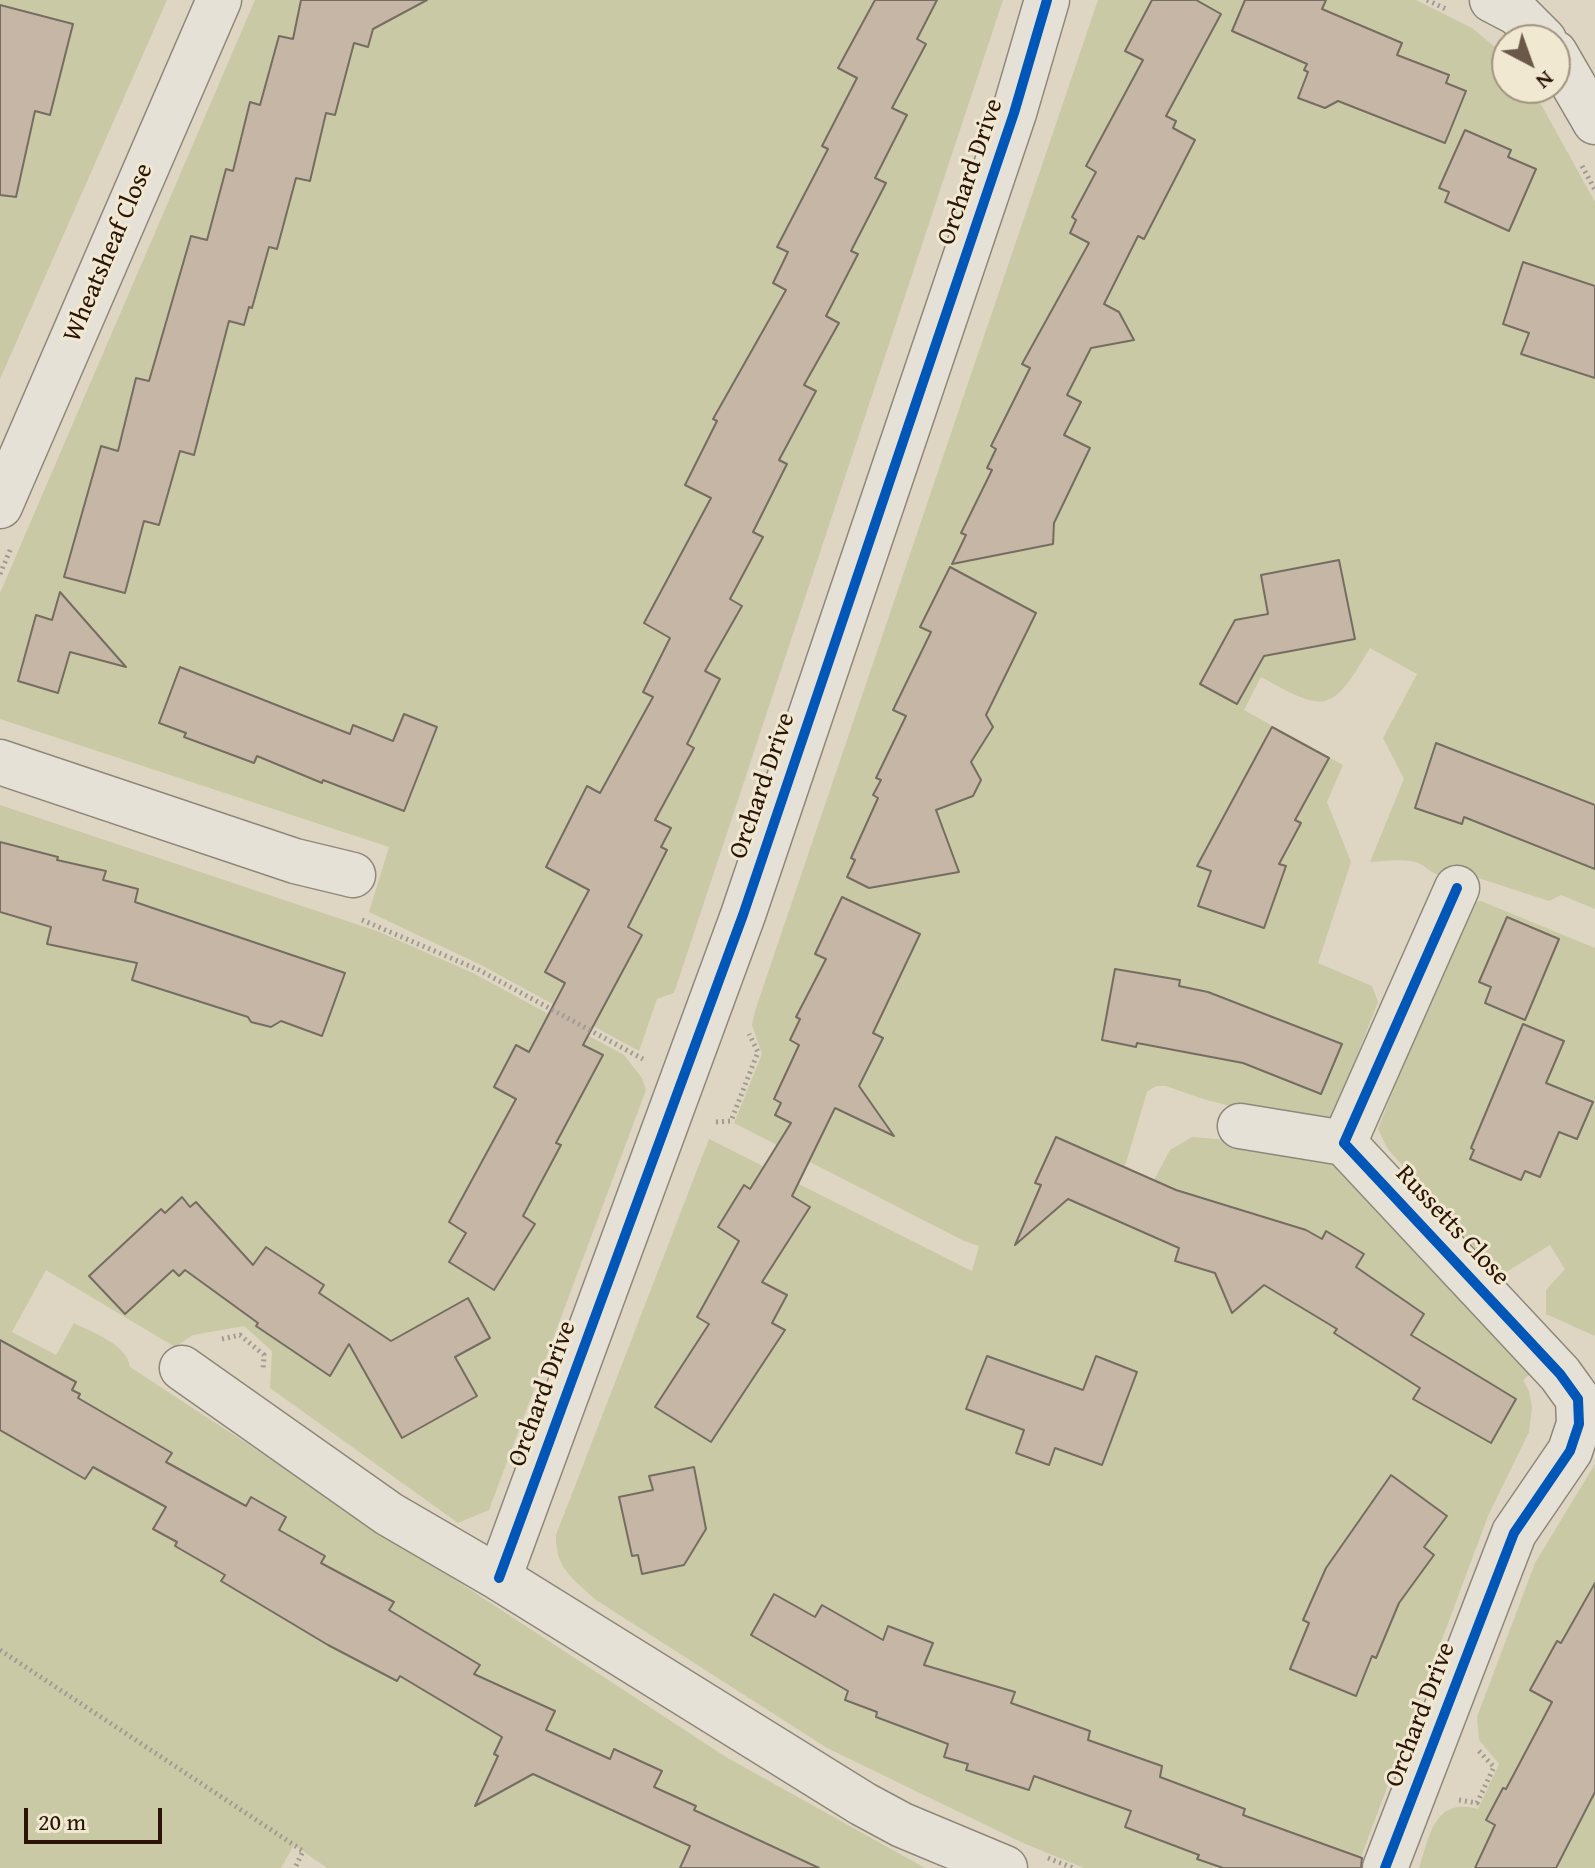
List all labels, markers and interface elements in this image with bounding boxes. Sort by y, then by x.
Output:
north arrow [1491,24,1571,104]
text: N [1529,64,1561,98]
street label: Orchard Drive [931,95,1011,249]
street label: Wheatsheaf Close [57,159,161,347]
street label: Orchard Drive [723,709,803,863]
street label: Russetts Close [1388,1159,1516,1293]
street label: Orchard Drive [502,1317,584,1471]
street label: Orchard Drive [1379,1638,1463,1792]
scale bar [28,1792,166,1842]
text: 20 m [38,1804,86,1839]

